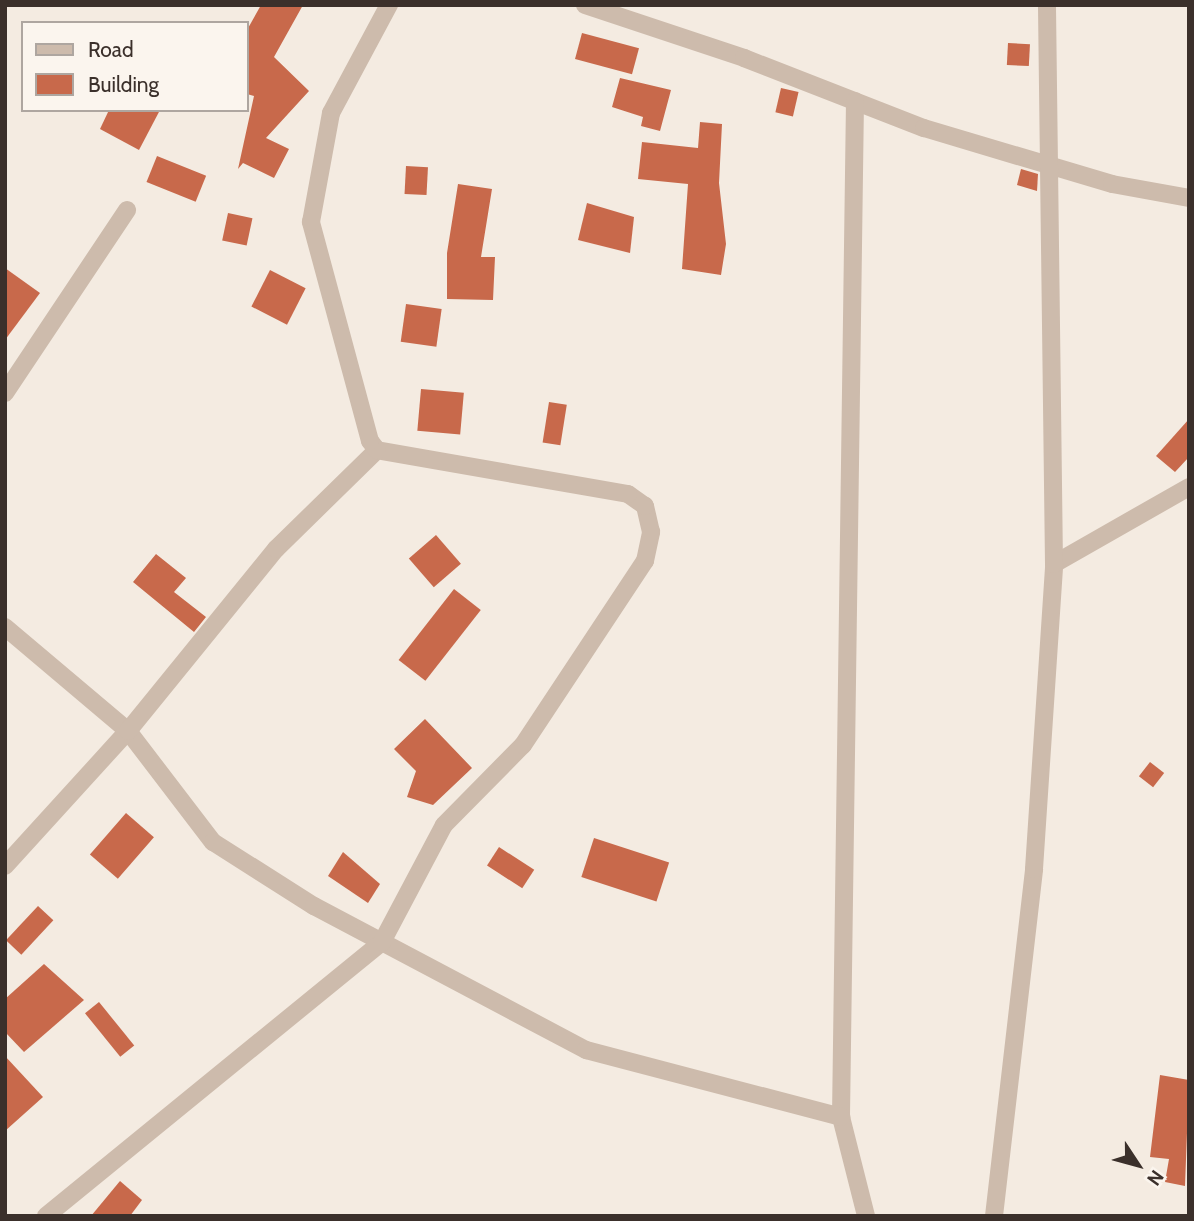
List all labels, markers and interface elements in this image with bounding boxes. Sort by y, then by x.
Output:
legend [21,21,248,112]
text: Road [88,37,134,62]
text: Building [88,72,159,97]
north arrow [1103,1130,1173,1200]
text: N [1142,1165,1169,1190]

